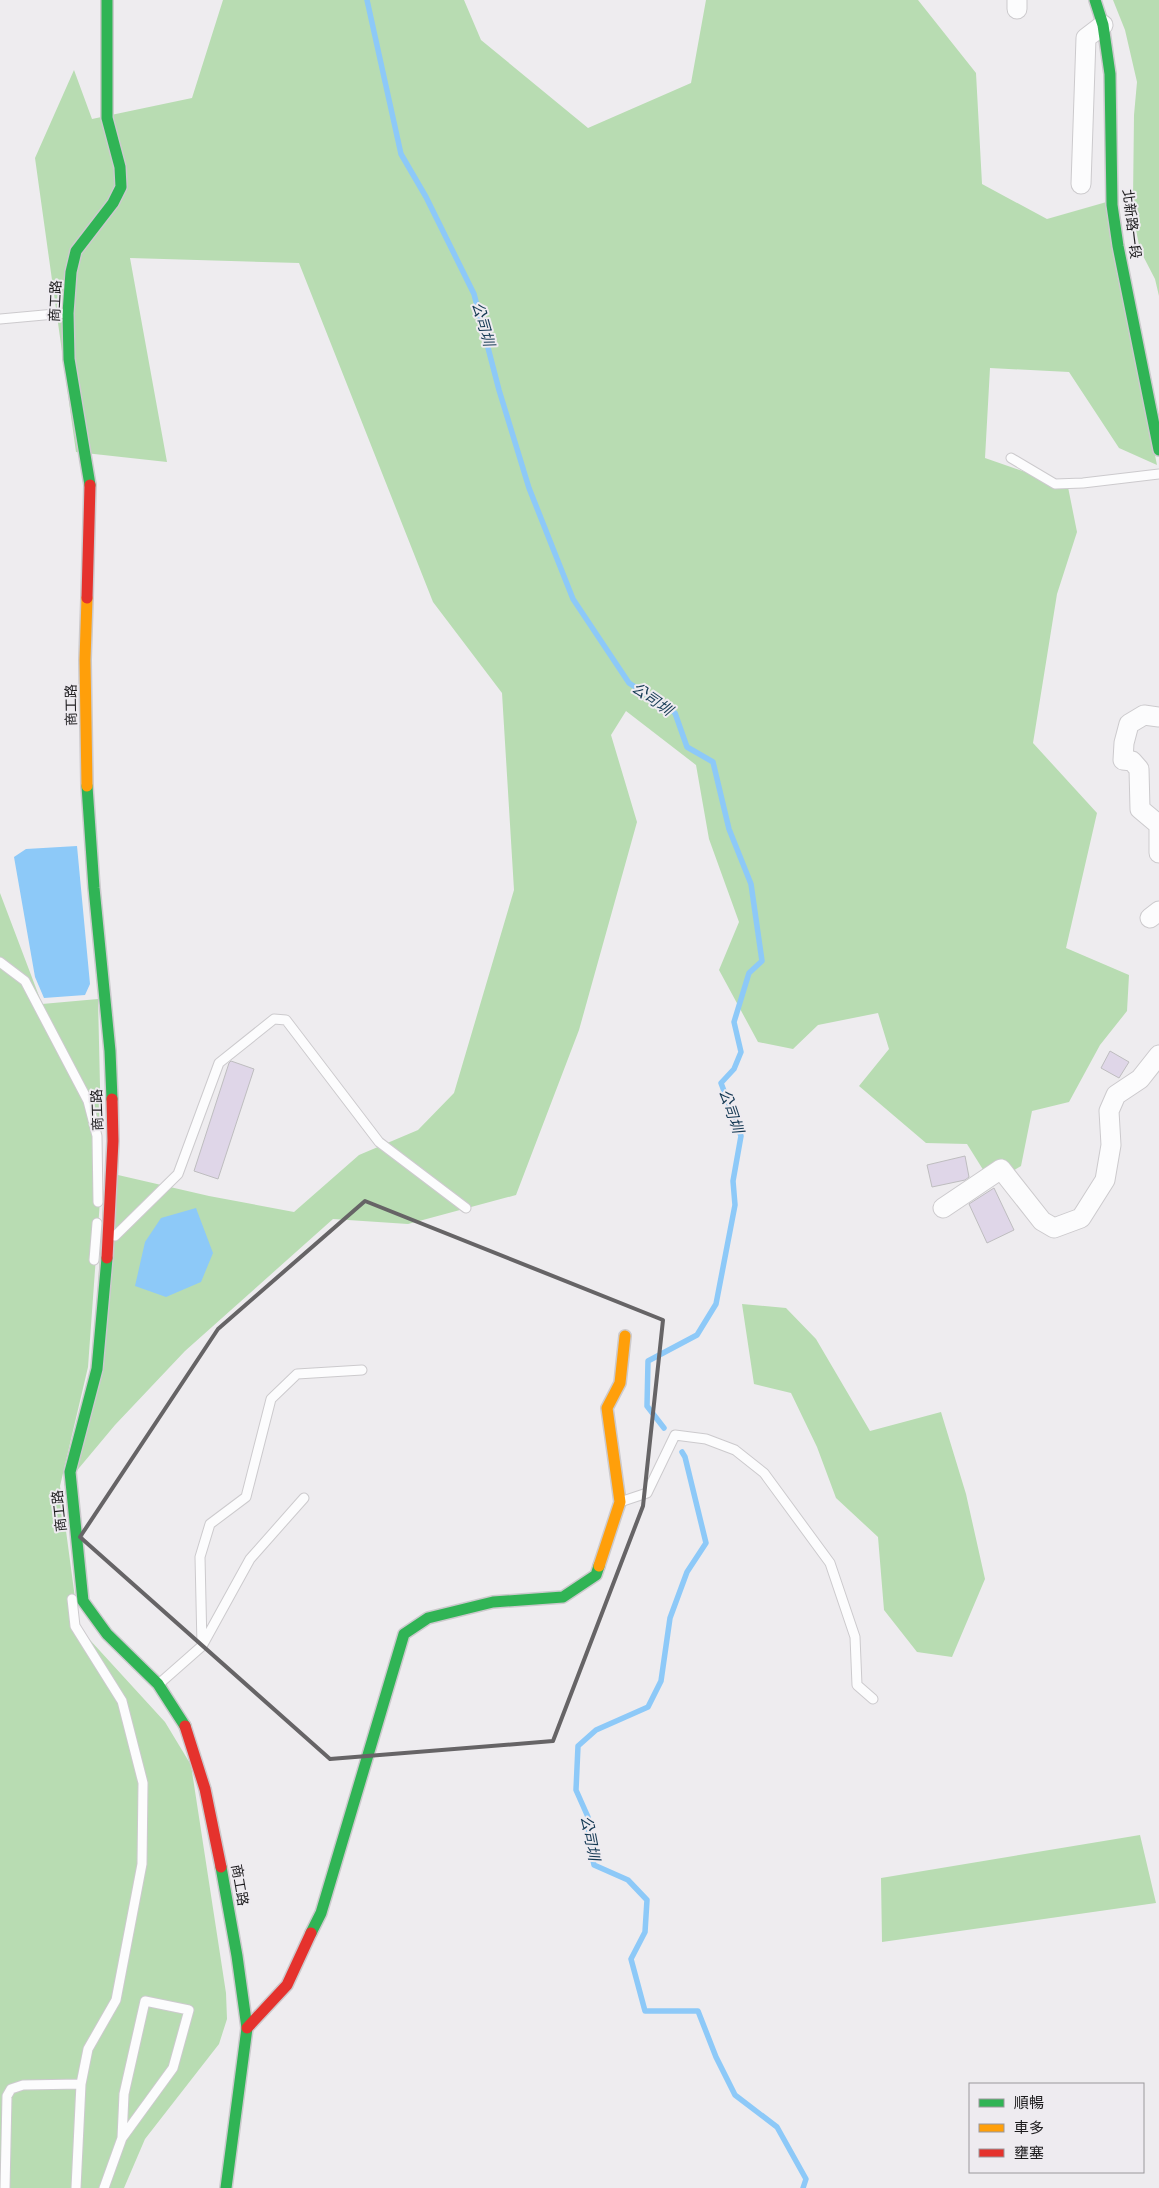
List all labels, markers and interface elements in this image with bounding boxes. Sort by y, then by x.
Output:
street label: 北新路一段 [1120,188,1144,260]
street label: 商工路 [46,280,64,322]
water label: 公司圳 [468,300,498,350]
water label: 公司圳 [628,679,677,720]
street label: 商工路 [63,684,79,726]
water label: 公司圳 [715,1087,747,1137]
street label: 商工路 [88,1089,106,1131]
street label: 商工路 [49,1489,69,1533]
water label: 公司圳 [577,1814,604,1864]
street label: 商工路 [228,1863,252,1907]
legend [969,2083,1144,2173]
text: 順暢 [1014,2094,1044,2112]
text: 車多 [1014,2119,1044,2137]
text: 壅塞 [1014,2144,1044,2162]

